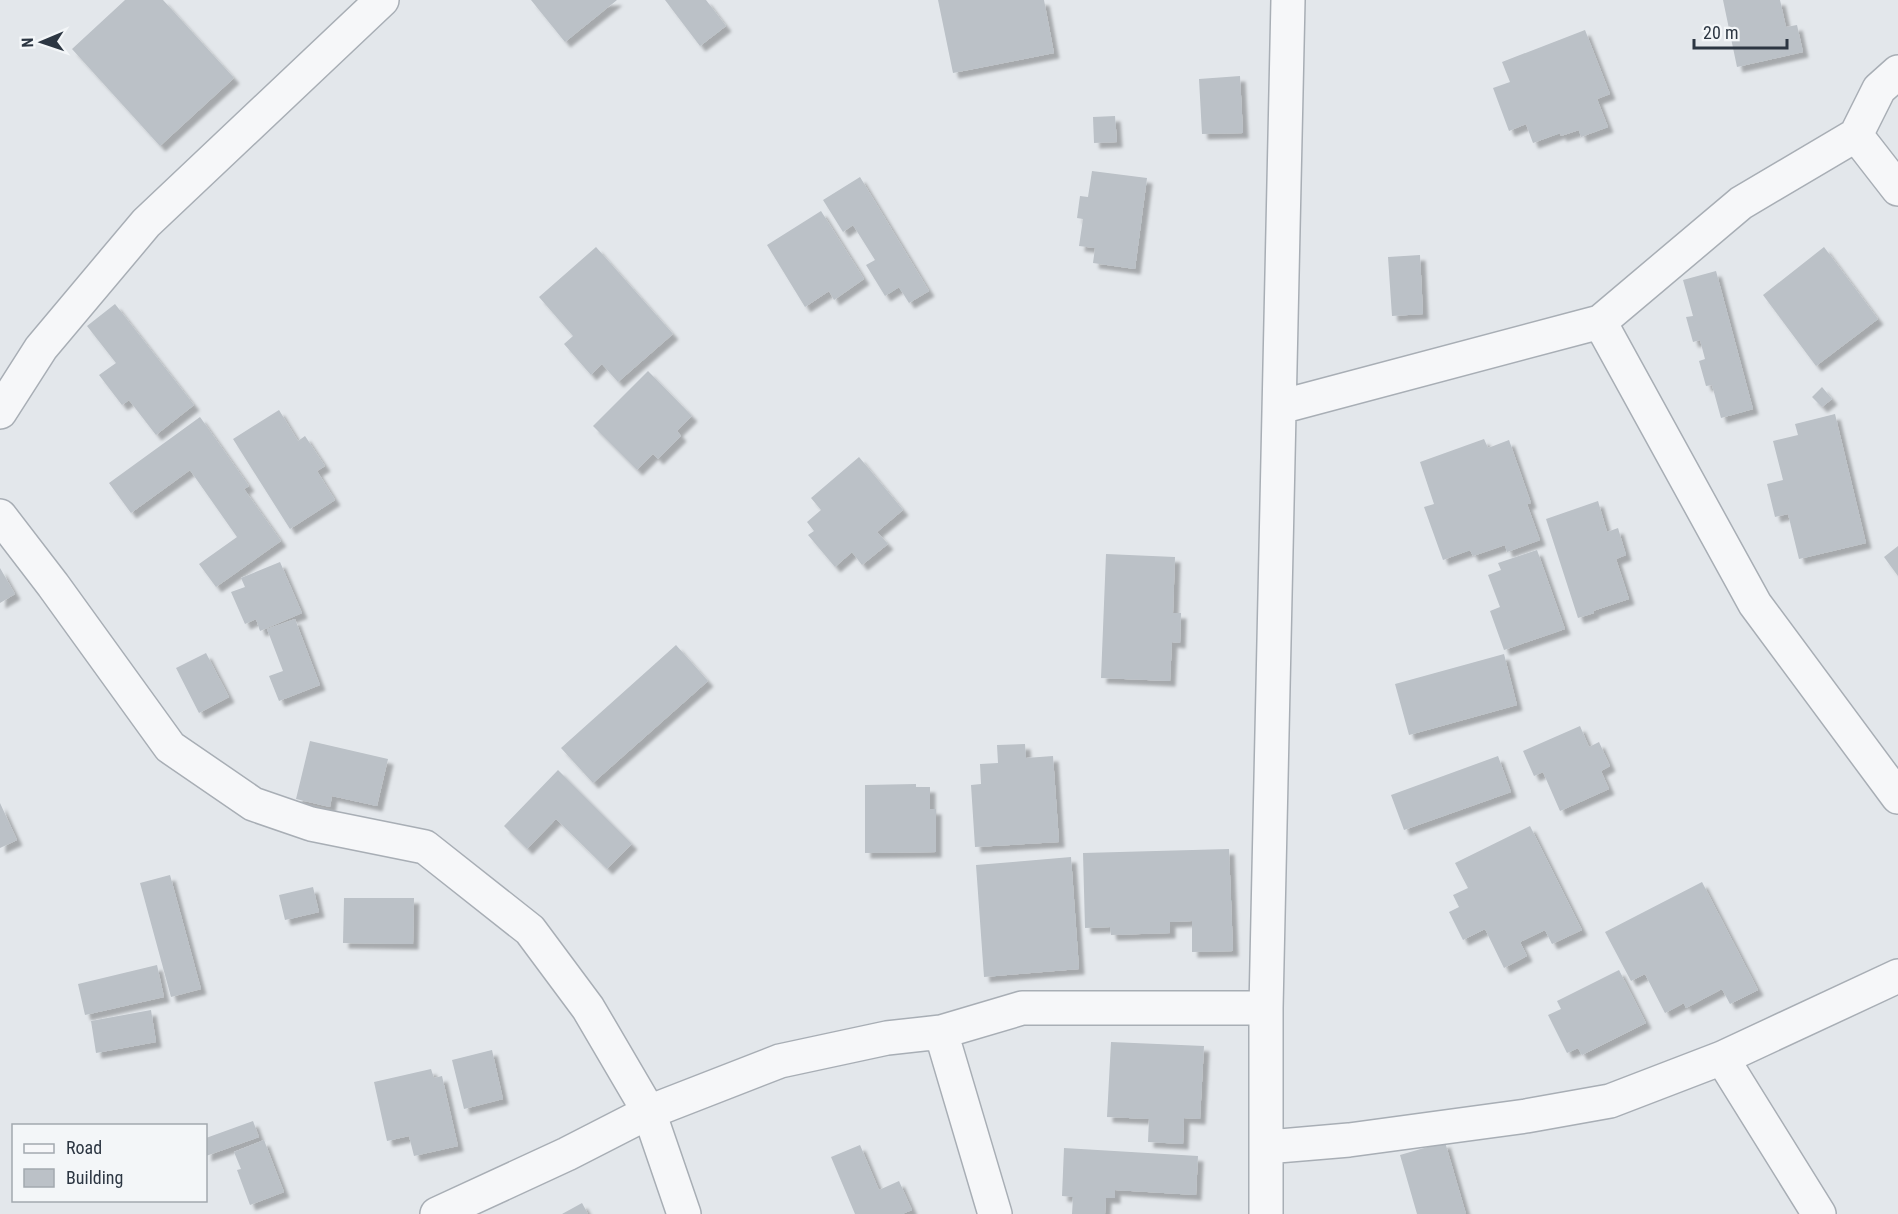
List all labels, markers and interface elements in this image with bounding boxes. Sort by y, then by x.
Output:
north arrow [12,12,72,72]
scale bar [1694,12,1787,50]
text: 20 m [1703,22,1738,43]
text: N [18,37,37,48]
legend [12,1124,207,1202]
text: Road [66,1137,102,1158]
text: Building [66,1167,123,1188]

